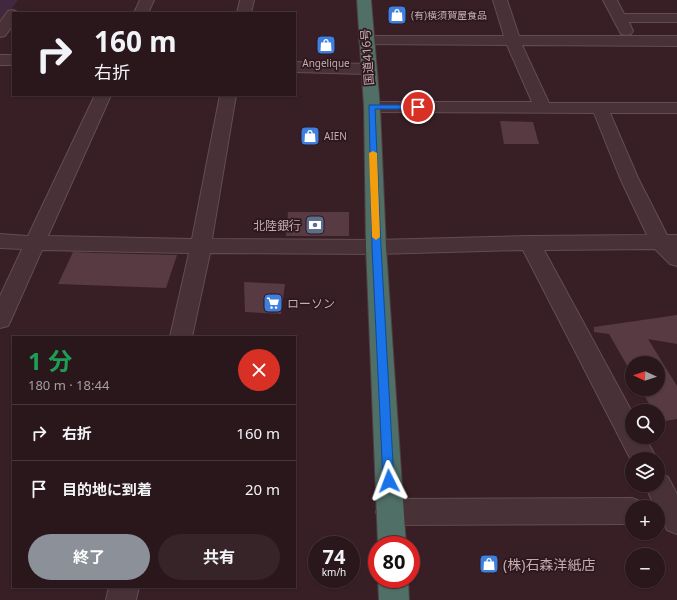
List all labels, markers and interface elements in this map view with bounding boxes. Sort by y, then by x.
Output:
shop icon: (有)横須賀屋食品 [386,4,408,26]
place label: (有)横須賀屋食品 [411,8,487,22]
text: 160 m [94,22,177,60]
icon: right [28,28,80,80]
street label: 国道416号 [357,28,377,86]
shop icon: Angelique [315,34,337,56]
place label: Angelique [302,56,350,70]
text: 右折 [94,60,130,84]
pin [401,90,435,124]
icon: arrive [407,96,429,118]
shop icon: AIEN [299,125,321,147]
place label: AIEN [324,129,347,143]
bank icon: 北陸銀行 [304,214,326,236]
place label: 北陸銀行 [253,217,301,234]
supermarket icon: ローソン [262,292,284,314]
place label: ローソン [287,295,335,312]
text: 1 分 [28,344,72,377]
button: close [238,349,280,391]
north arrow [625,356,665,396]
map controls [625,356,665,588]
text: 180 m · 18:44 [28,376,109,394]
button: search [625,404,665,444]
icon: right [28,422,50,444]
text: 右折 [62,423,92,443]
text: 160 m [236,423,280,443]
button: layers [625,452,665,492]
position arrow [368,460,410,502]
icon: arrive [28,478,50,500]
text: 目的地に到着 [62,479,152,499]
text: 20 m [245,479,280,499]
button: + [625,500,665,540]
button: 終了 [28,534,150,580]
button: 共有 [158,534,280,580]
speed limit sign: 80 [368,536,420,588]
text: 74 [323,543,345,570]
button: − [625,548,665,588]
shop icon: (株)石森洋紙店 [478,553,500,575]
place label: (株)石森洋紙店 [503,555,595,574]
text: km/h [322,565,346,579]

